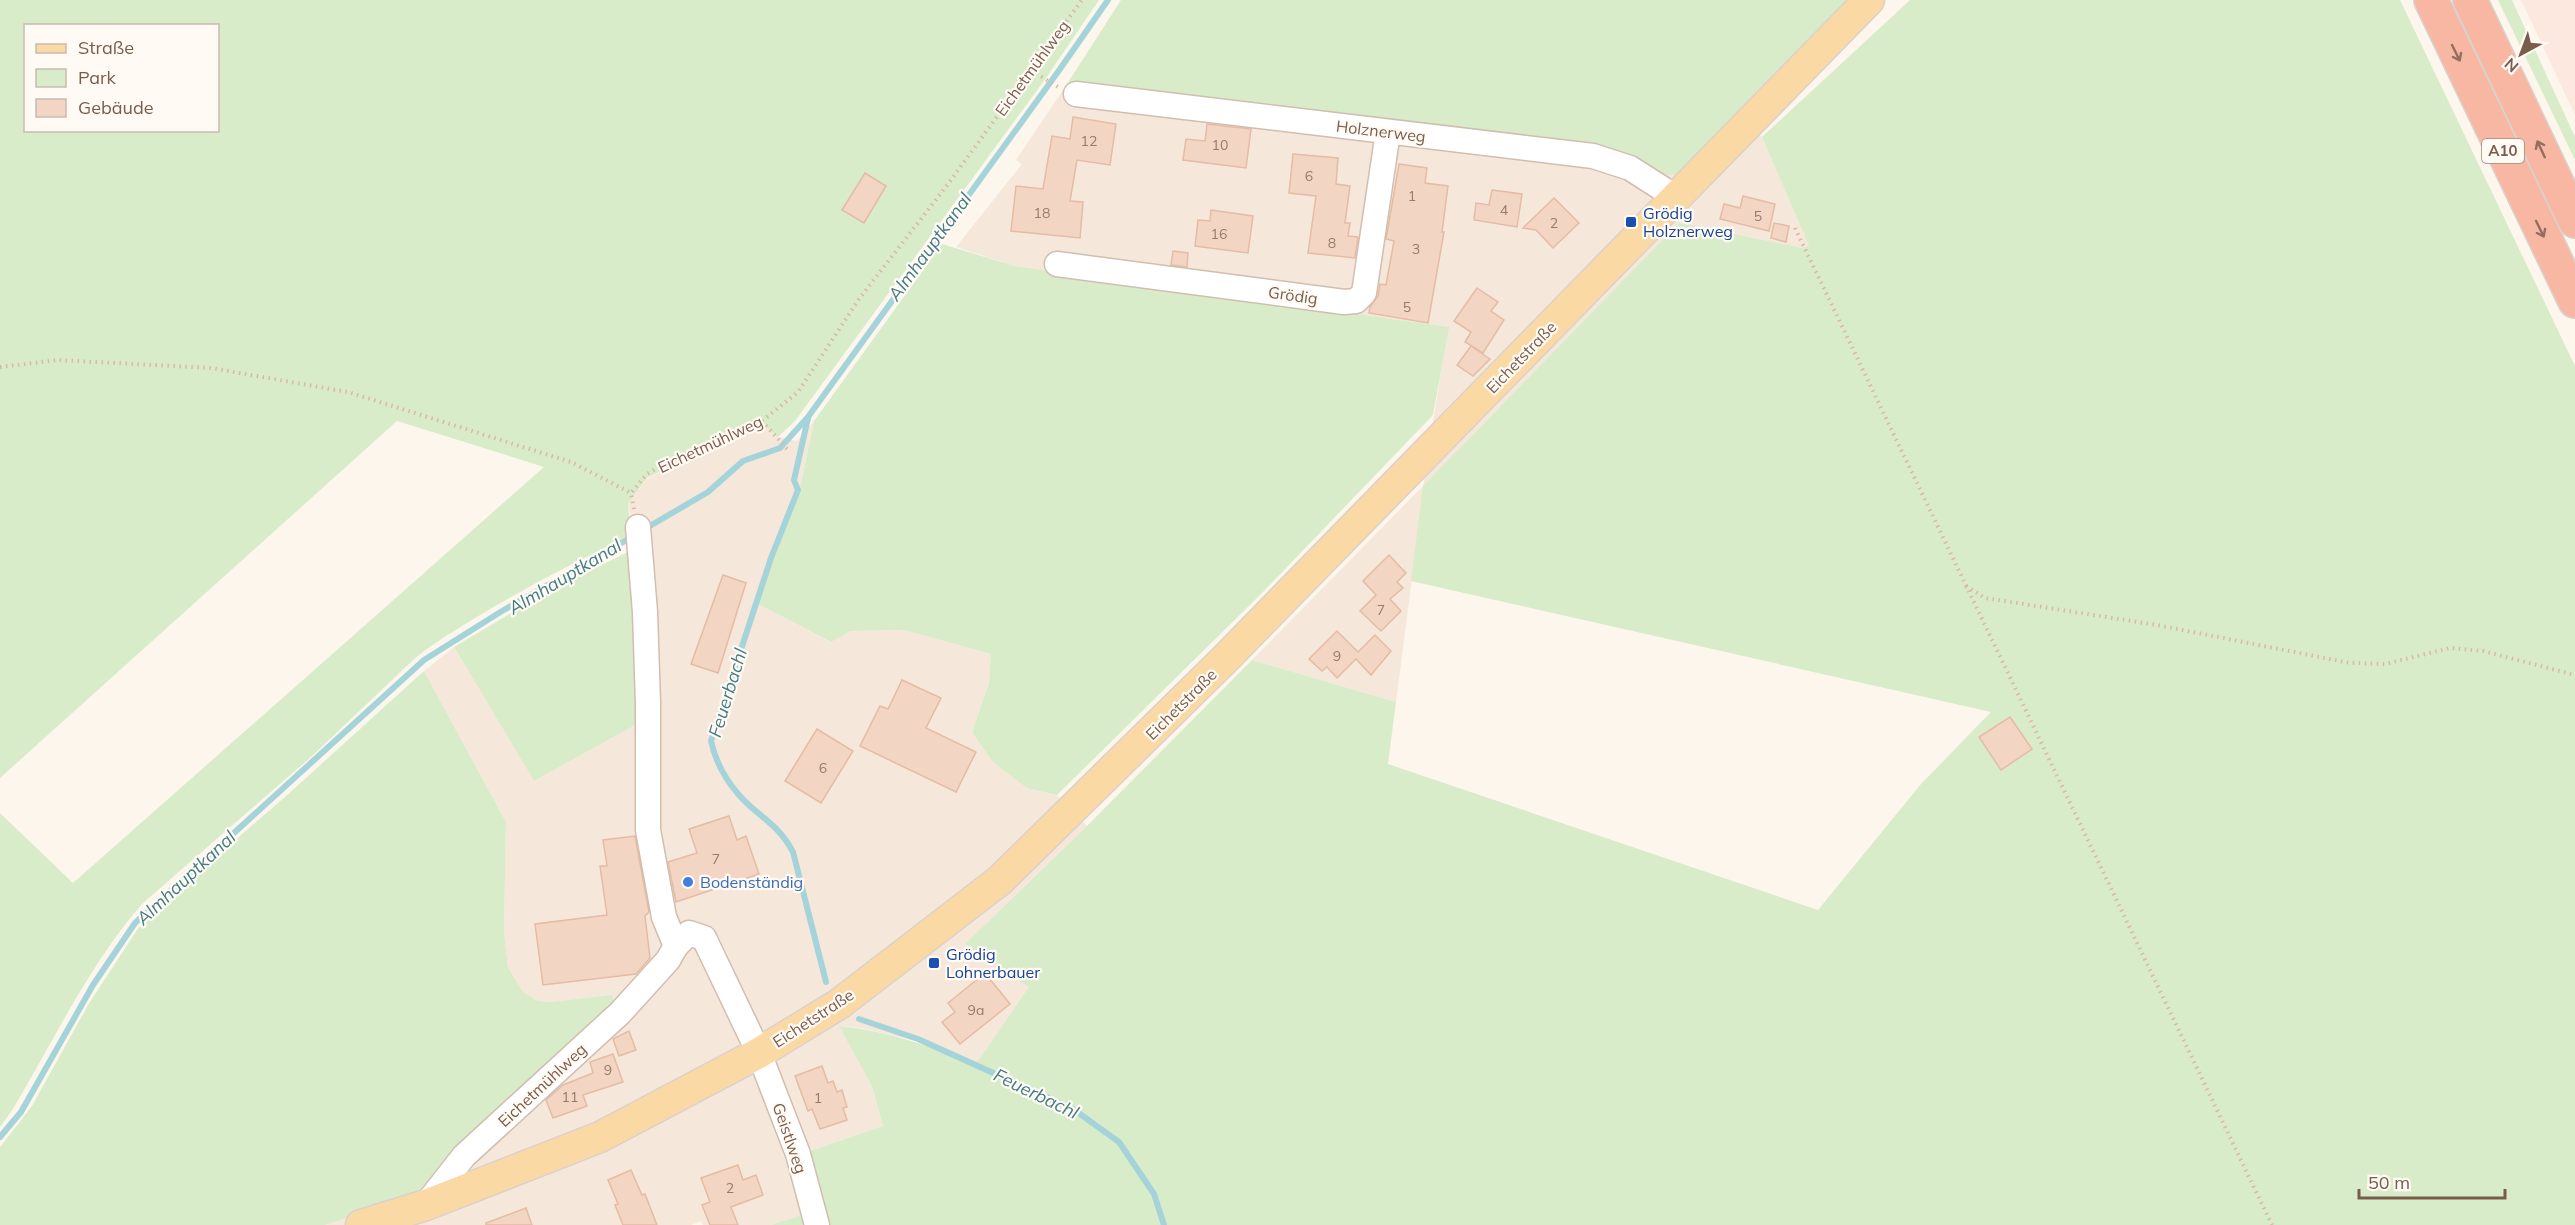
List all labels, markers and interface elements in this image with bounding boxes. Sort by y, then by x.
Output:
street label: Eichetmühlweg [991,16,1073,120]
legend [24,24,219,132]
north arrow [2491,24,2551,84]
text: Straße [78,36,134,59]
one-way arrow [2451,43,2463,61]
text: N [2500,54,2522,77]
text: Park [78,66,117,89]
text: Gebäude [78,96,154,119]
street label: Holznerweg [1335,116,1427,146]
house number: 12 [1081,132,1097,150]
house number: 10 [1212,136,1228,154]
road number: A10 [2482,139,2524,163]
one-way arrow [2534,141,2546,159]
house number: 6 [1305,167,1313,185]
house number: 1 [1408,187,1416,205]
water label: Almhauptkanal [882,188,977,306]
house number: 4 [1500,201,1509,219]
place label: Grödig Holznerweg [1643,203,1733,241]
house number: 18 [1034,204,1050,222]
house number: 5 [1754,207,1762,225]
house number: 2 [1550,214,1558,232]
marker: Grödig Holznerweg [1624,215,1638,229]
one-way arrow [2535,219,2547,237]
house number: 16 [1211,225,1227,243]
house number: 8 [1328,234,1336,252]
house number: 3 [1412,240,1420,258]
street label: Grödig [1267,282,1319,308]
house number: 5 [1403,298,1411,316]
street label: Eichetstraße [1482,317,1560,397]
street label: Eichetmühlweg [654,411,766,477]
water label: Almhauptkanal [503,533,626,620]
house number: 7 [1377,601,1385,619]
water label: Feuerbachl [703,645,752,740]
house number: 9 [1333,647,1341,665]
street label: Eichetstraße [1141,664,1221,744]
house number: 6 [819,759,827,777]
water label: Almhauptkanal [130,825,241,930]
house number: 7 [712,850,720,868]
place label: Bodenständig [700,872,803,892]
marker: Bodenständig [681,875,695,889]
place label: Grödig Lohnerbauer [946,944,1040,982]
marker: Grödig Lohnerbauer [927,956,941,970]
street label: Eichetstraße [769,984,857,1052]
house number: 9a [968,1001,984,1019]
street label: Eichetmühlweg [494,1039,590,1131]
house number: 9 [604,1061,612,1079]
water label: Feuerbachl [990,1063,1083,1124]
house number: 11 [562,1088,578,1106]
house number: 1 [814,1089,822,1107]
street label: Geistlweg [769,1100,811,1176]
scale bar [2359,1162,2504,1200]
text: 50 m [2368,1171,2410,1194]
house number: 2 [726,1179,734,1197]

